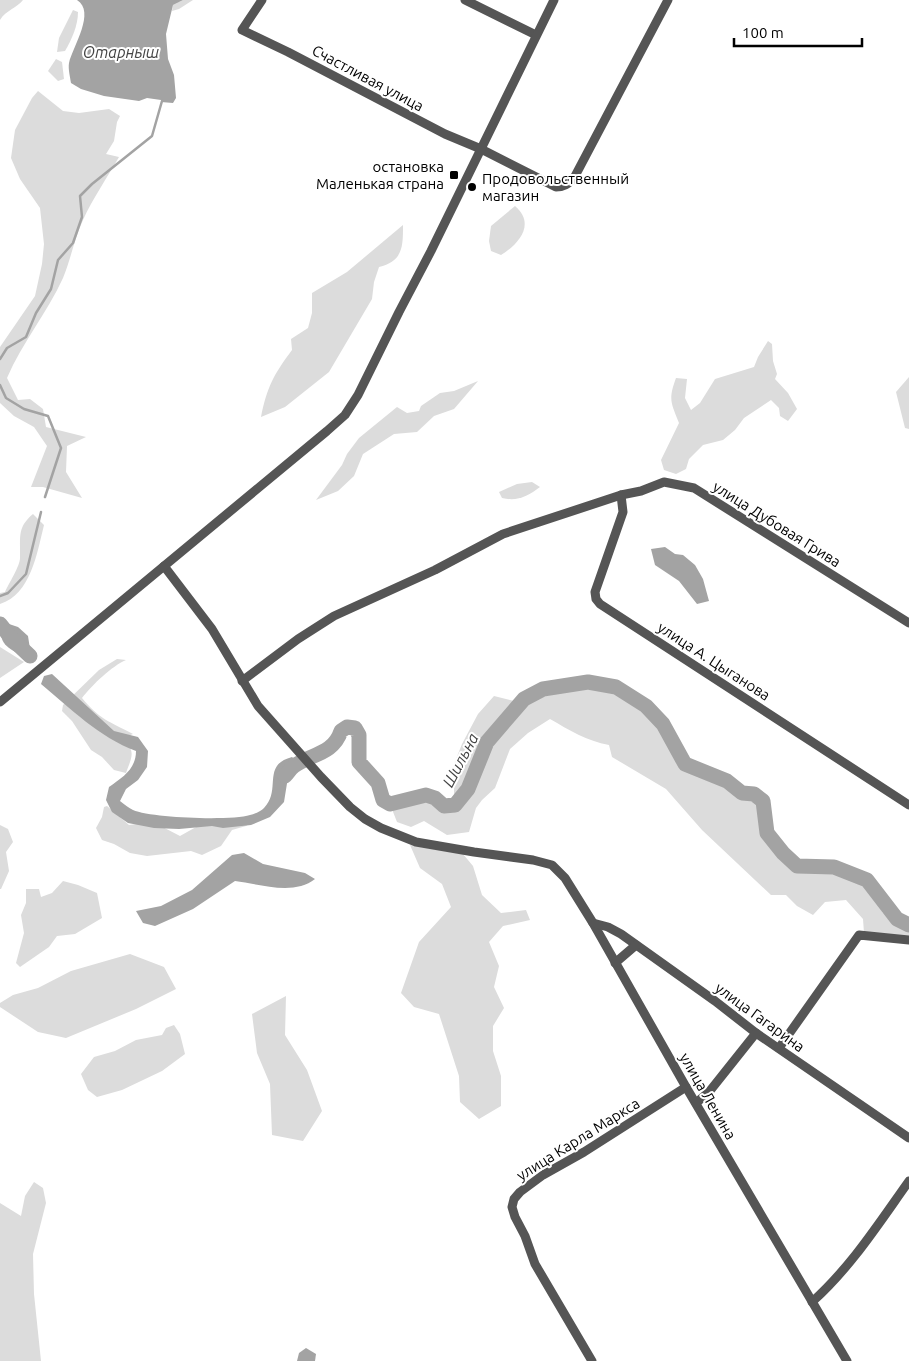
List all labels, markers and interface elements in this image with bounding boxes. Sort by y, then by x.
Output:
scale bar [734,15,862,47]
text: 100 m [742,24,784,41]
street label: Счастливая улица [309,41,427,115]
water label: Отарныш [83,43,159,61]
place label: остановка Маленькая страна [316,158,444,192]
marker: остановка Маленькая страна [448,169,460,181]
place label: Продовольственный магазин [482,170,629,204]
marker: Продовольственный магазин [466,181,478,193]
street label: улица Дубовая Грива [710,478,844,570]
street label: улица А. Цыганова [655,618,773,704]
water label: Шильна [438,730,482,790]
street label: улица Гагарина [712,979,808,1055]
street label: улица Ленина [676,1050,740,1142]
street label: улица Карла Маркса [513,1094,643,1184]

